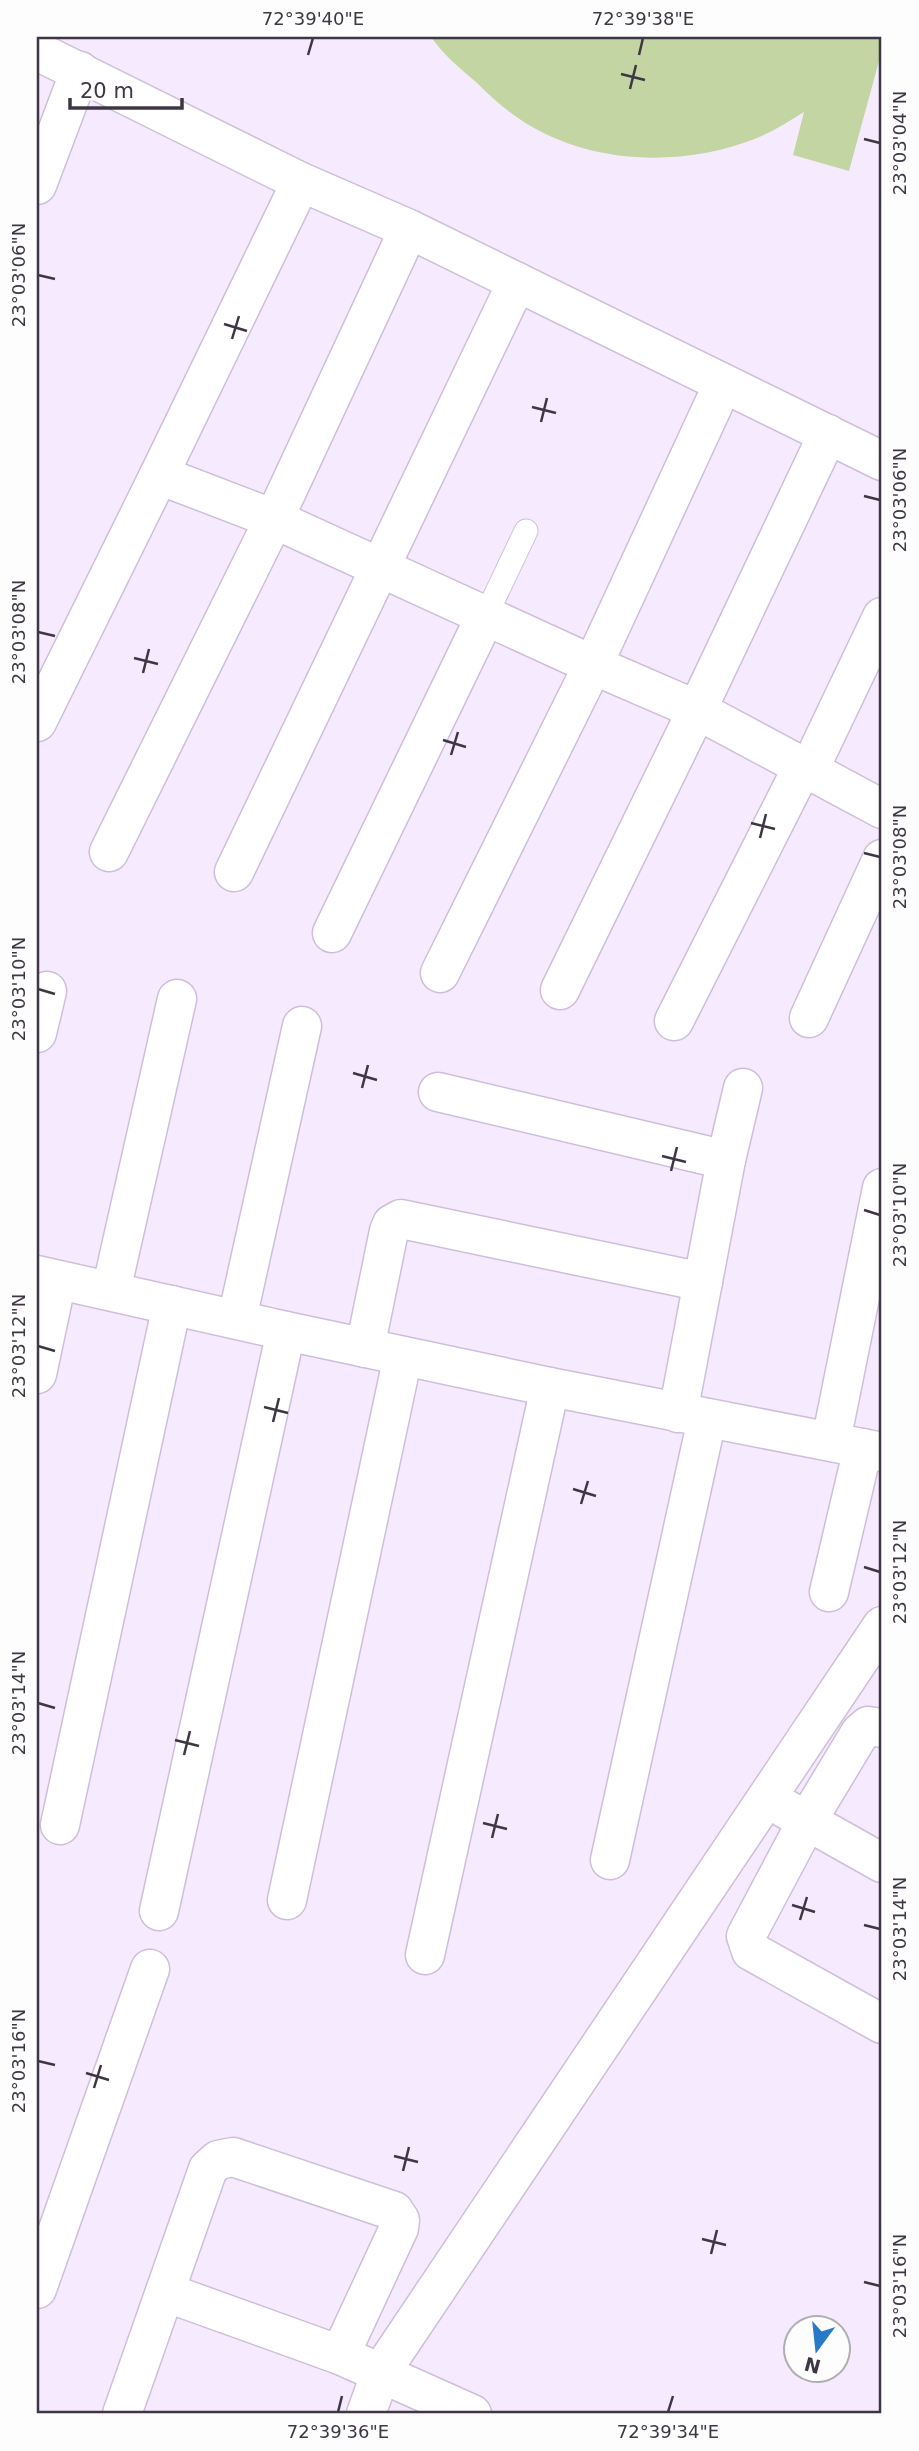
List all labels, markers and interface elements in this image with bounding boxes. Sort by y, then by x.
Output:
text: 72°39'40"E [262,8,364,29]
text: 72°39'38"E [592,8,694,29]
scale bar [70,66,182,110]
text: 20 m [80,79,134,103]
text: 23°03'04"N [889,91,910,195]
text: 23°03'06"N [8,223,29,327]
text: 23°03'06"N [889,448,910,552]
text: 23°03'08"N [8,580,29,684]
text: 23°03'08"N [889,805,910,909]
text: 23°03'10"N [8,937,29,1041]
text: 23°03'10"N [889,1163,910,1267]
text: 23°03'12"N [8,1294,29,1398]
text: 23°03'12"N [889,1520,910,1624]
text: 23°03'14"N [8,1651,29,1755]
text: 23°03'14"N [889,1877,910,1981]
text: 23°03'16"N [8,2009,29,2113]
text: 23°03'16"N [889,2234,910,2338]
north arrow [782,2314,852,2384]
text: N [802,2353,823,2378]
text: 72°39'36"E [287,2421,389,2442]
text: 72°39'34"E [617,2421,719,2442]

